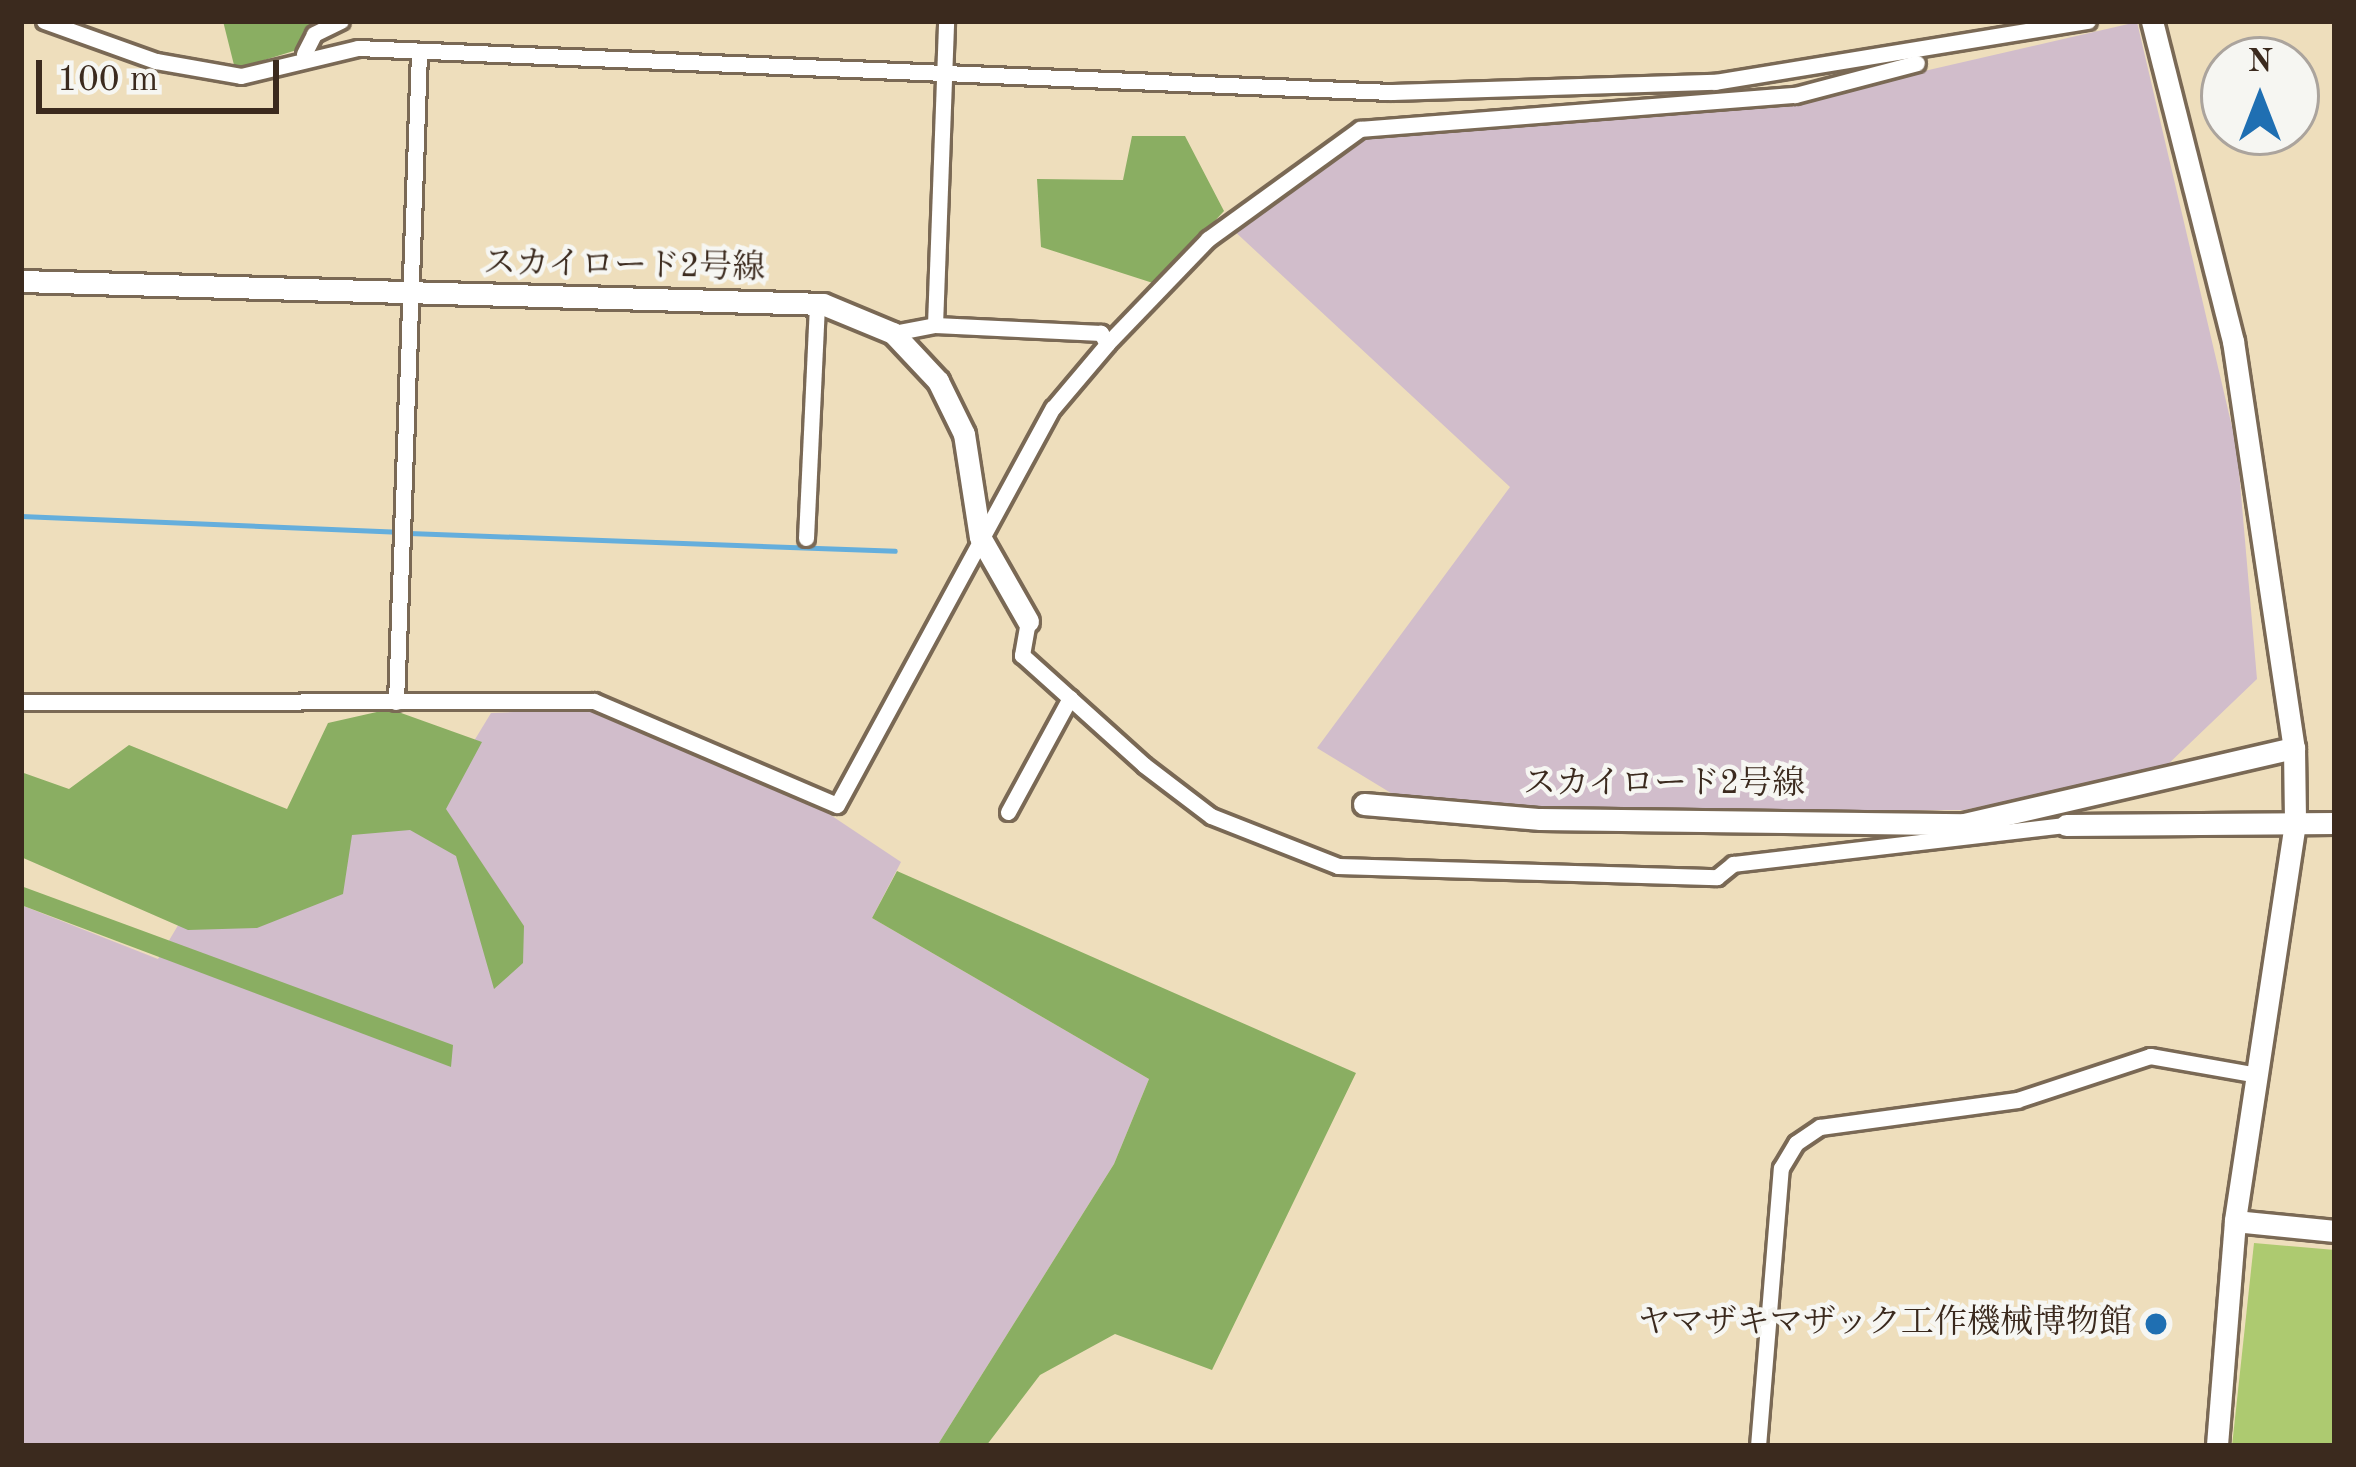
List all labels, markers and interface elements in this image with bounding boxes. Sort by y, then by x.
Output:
scale bar [42,36,285,110]
north arrow [2200,36,2320,156]
text: N [2247,46,2273,79]
text: 100 m [57,63,158,99]
street label: スカイロード2号線 [482,245,766,289]
street label: スカイロード2号線 [1522,765,1806,805]
place label: ヤマザキマザック工作機械博物館 [1637,1304,2132,1344]
marker: ヤマザキマザック工作機械博物館 [2143,1311,2169,1337]

